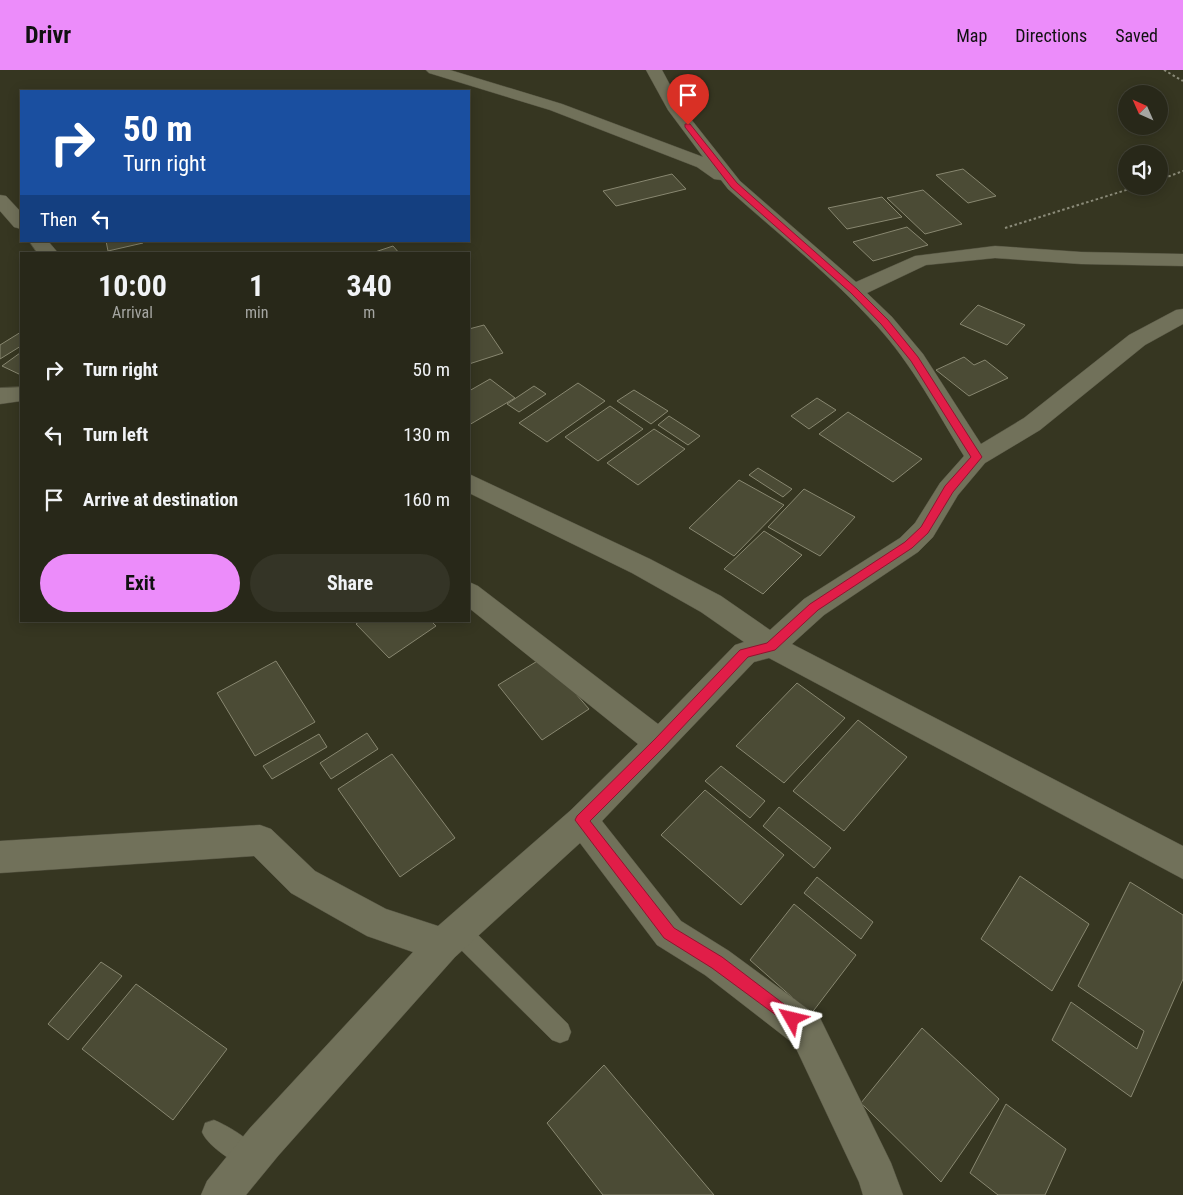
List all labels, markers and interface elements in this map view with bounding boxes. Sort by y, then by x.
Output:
text: Drivr [25,21,71,49]
text: Map [956,25,987,46]
text: Directions [1015,25,1087,46]
text: Saved [1115,25,1158,46]
pin [667,74,709,125]
icon: arrive [674,81,702,109]
north arrow [1118,85,1168,135]
map controls [1118,85,1168,195]
text: 50 m [123,109,192,150]
icon: right [40,110,105,175]
button: sound [1118,145,1168,195]
text: Turn right [123,151,206,176]
icon: left [87,205,115,233]
text: Then [40,208,77,231]
text: 10:00 [98,268,167,303]
text: 1 [249,268,264,303]
text: 340 [346,268,392,303]
text: Arrival [112,303,153,322]
text: min [245,303,268,322]
text: m [363,303,375,322]
icon: right [40,356,68,384]
text: Turn right [83,358,158,381]
text: 50 m [413,358,450,381]
icon: left [40,421,68,449]
text: Turn left [83,423,148,446]
text: 130 m [403,423,450,446]
icon: arrive [40,486,68,514]
text: Arrive at destination [83,488,238,511]
text: 160 m [403,488,450,511]
button: Exit [40,554,240,612]
button: Share [250,554,450,612]
position arrow [765,992,817,1044]

